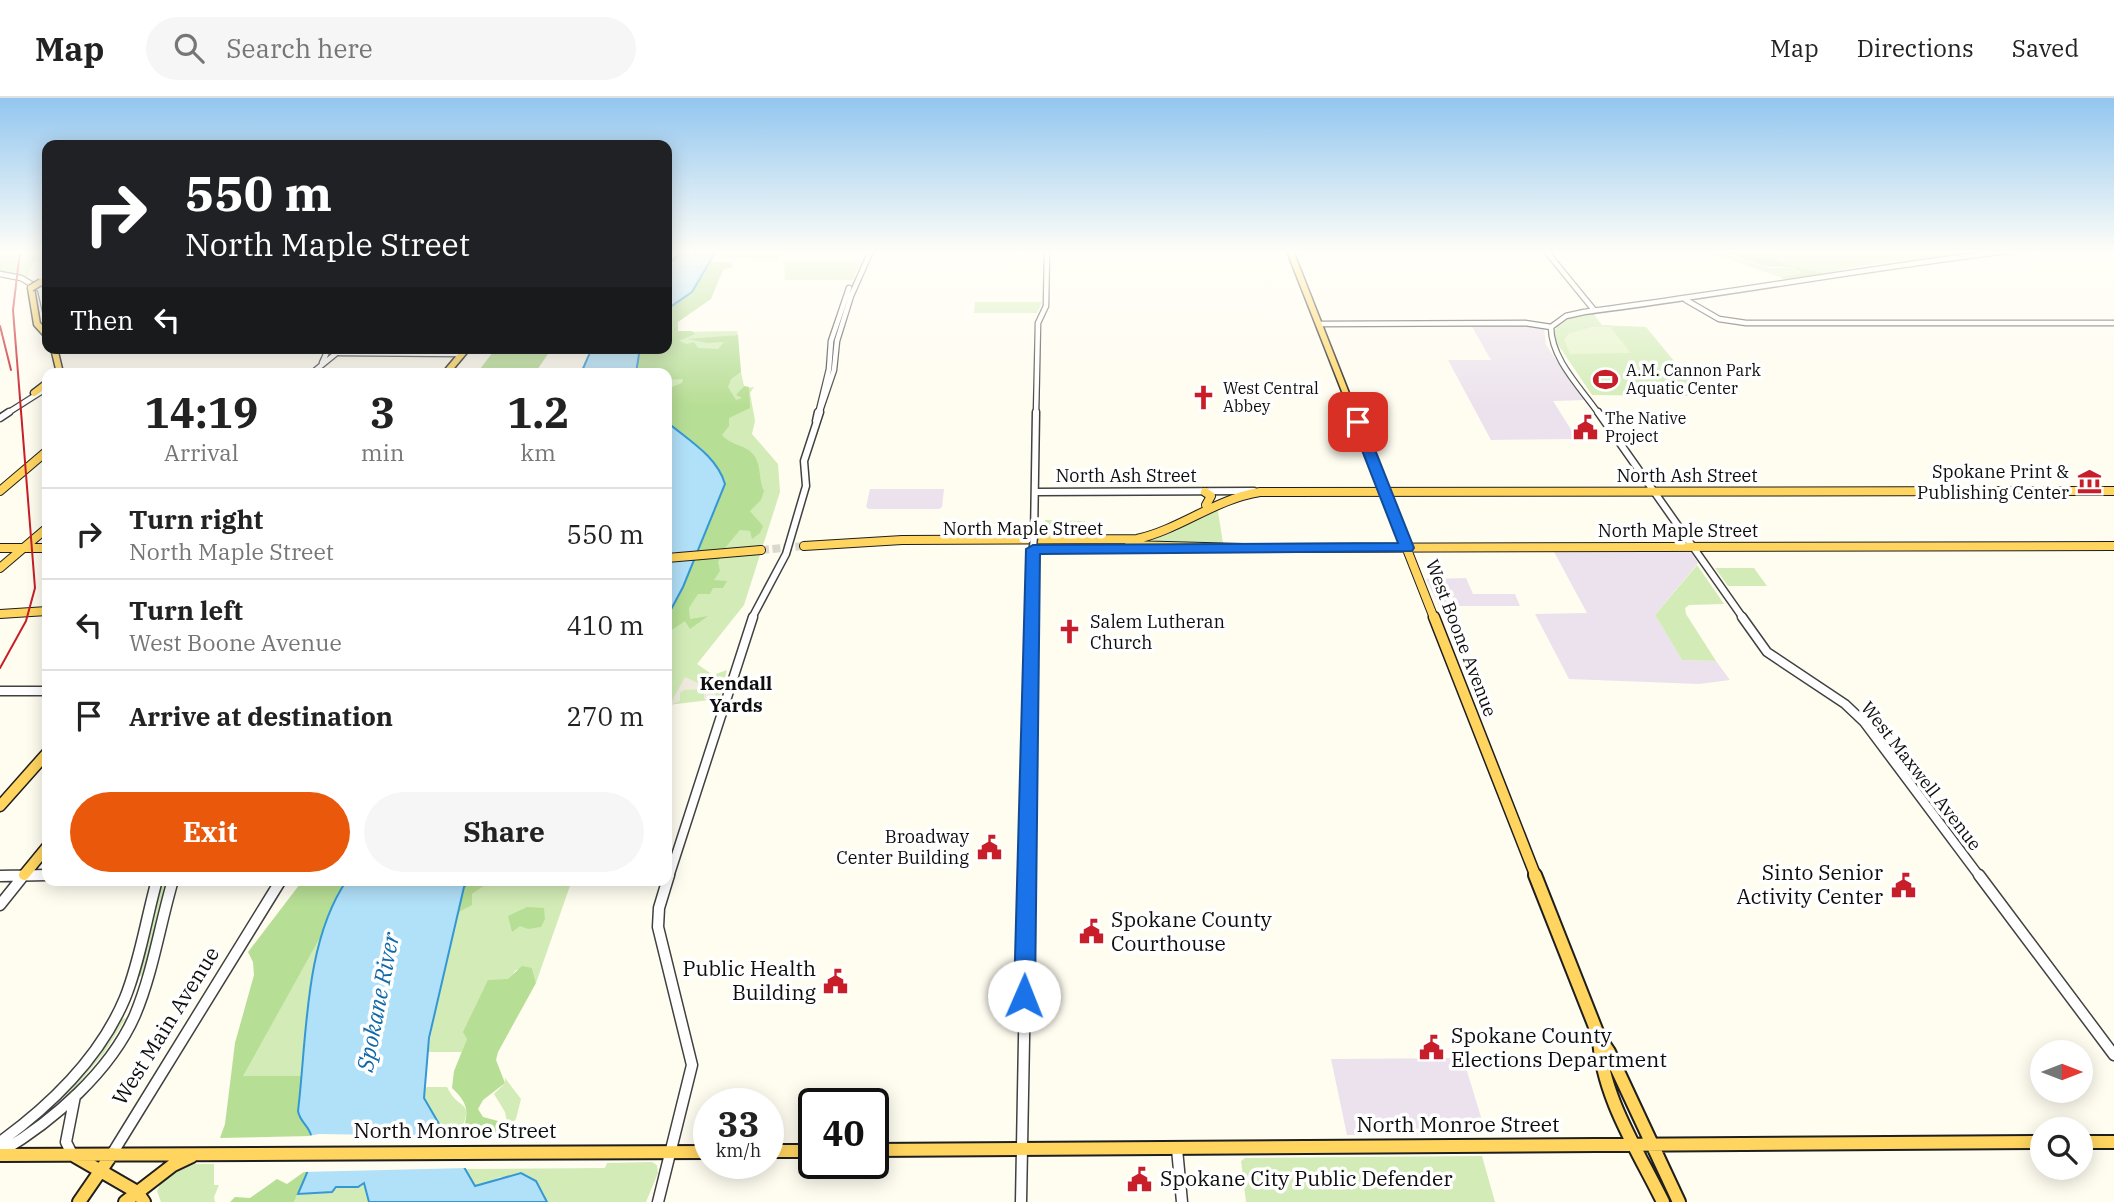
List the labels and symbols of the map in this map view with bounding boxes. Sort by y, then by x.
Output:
place label: A.M. Cannon Park Aquatic Center [1626,360,1761,398]
sports icon: A.M. Cannon Park Aquatic Center [1592,365,1620,393]
place label: West Central Abbey [1223,378,1319,416]
church icon: West Central Abbey [1189,383,1217,411]
pin [1328,392,1388,452]
place label: The Native Project [1605,408,1686,446]
public building icon: The Native Project [1571,413,1599,441]
place label: Spokane Print & Publishing Center [1917,460,2069,504]
street label: North Ash Street [1055,464,1197,487]
street label: North Ash Street [1616,464,1758,487]
museum icon: Spokane Print & Publishing Center [2075,468,2103,496]
street label: North Maple Street [943,517,1103,540]
street label: North Maple Street [1598,519,1758,542]
street label: West Boone Avenue [1421,556,1502,720]
place label: Salem Lutheran Church [1090,610,1225,654]
church icon: Salem Lutheran Church [1056,618,1084,646]
district label: Kendall Yards [700,671,772,717]
street label: West Maxwell Avenue [1856,697,1987,855]
place label: Broadway Center Building [836,825,969,869]
public building icon: Broadway Center Building [975,833,1003,861]
place label: Sinto Senior Activity Center [1736,858,1884,910]
public building icon: Sinto Senior Activity Center [1889,871,1917,899]
place label: Spokane County Courthouse [1111,905,1273,957]
public building icon: Spokane County Courthouse [1077,918,1105,946]
water label: Spokane River [349,929,405,1075]
street label: West Main Avenue [105,941,225,1110]
place label: Public Health Building [682,954,817,1006]
position arrow [987,959,1061,1033]
public building icon: Public Health Building [822,967,850,995]
place label: Spokane County Elections Department [1451,1021,1667,1073]
public building icon: Spokane County Elections Department [1417,1034,1445,1062]
north arrow [2030,1040,2093,1102]
speed limit sign: 40 [798,1088,889,1179]
street label: North Monroe Street [1356,1110,1560,1138]
street label: North Monroe Street [353,1116,557,1144]
place label: Spokane City Public Defender [1160,1164,1453,1192]
public building icon: Spokane City Public Defender [1126,1165,1154,1193]

